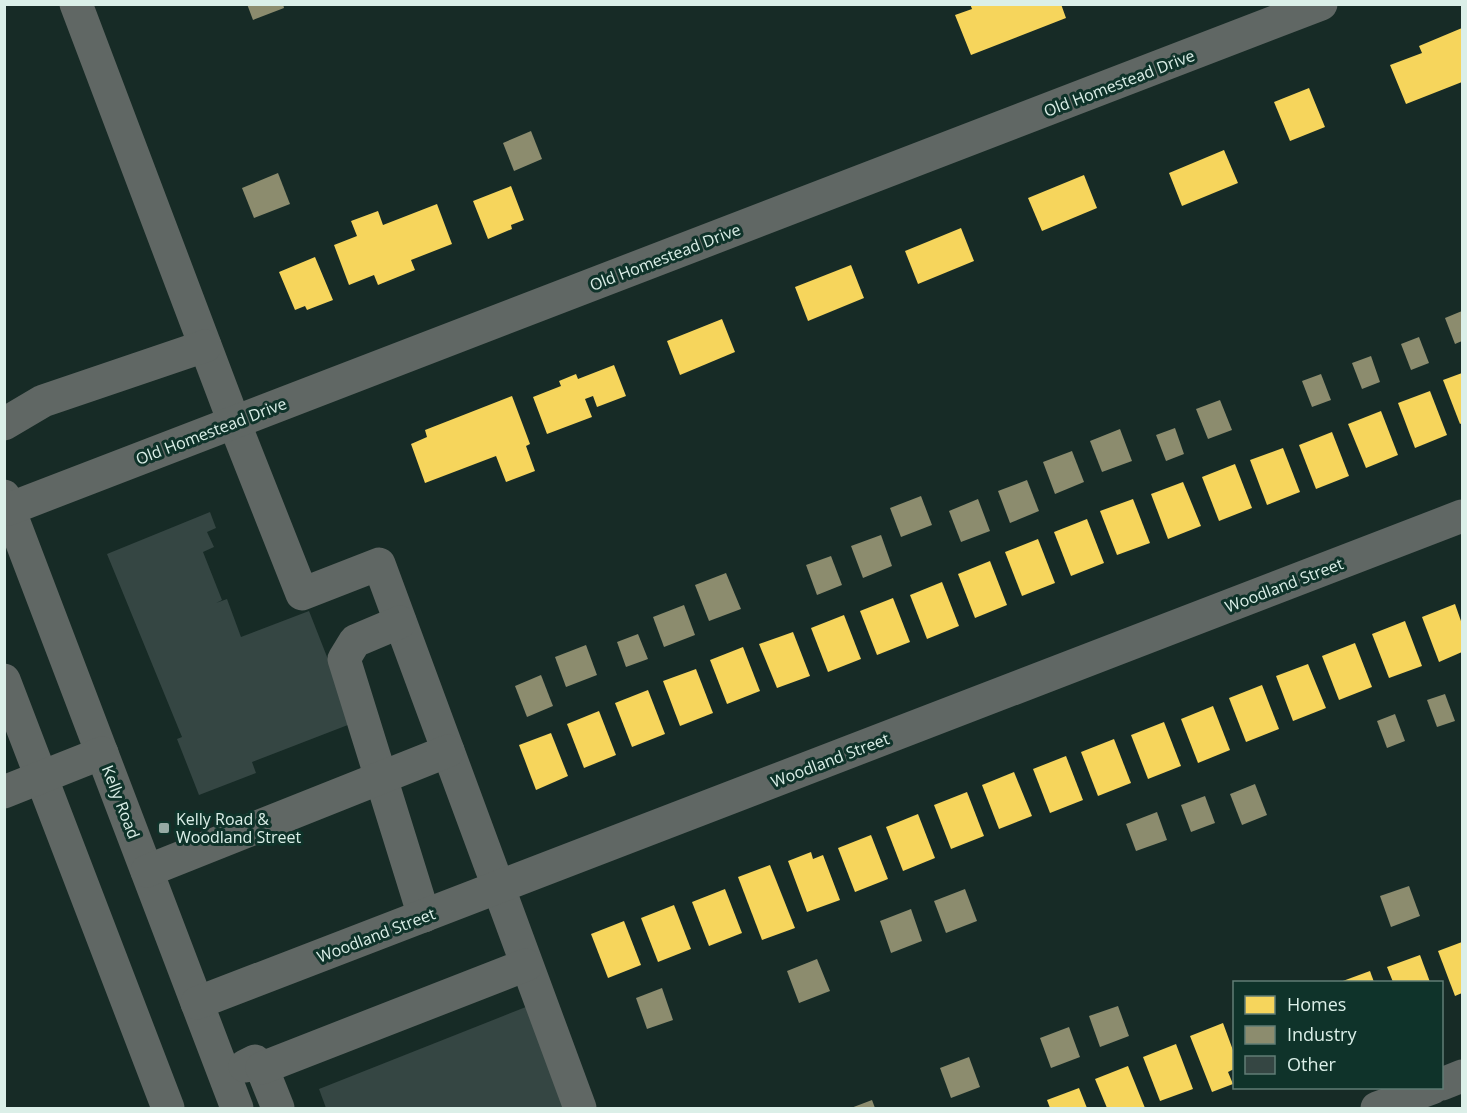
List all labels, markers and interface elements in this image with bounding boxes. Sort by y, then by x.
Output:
street label: Old Homestead Drive [1040,44,1198,122]
street label: Old Homestead Drive [586,218,744,296]
street label: Old Homestead Drive [132,392,290,470]
street label: Woodland Street [1222,552,1347,618]
street label: Woodland Street [768,727,893,793]
street label: Kelly Road [97,762,145,842]
place label: Kelly Road & Woodland Street [176,808,301,848]
marker: Kelly Road & Woodland Street [157,821,171,835]
street label: Woodland Street [314,902,439,968]
legend [1233,981,1443,1089]
text: Homes [1287,992,1346,1016]
text: Industry [1287,1022,1357,1046]
text: Other [1287,1052,1337,1076]

